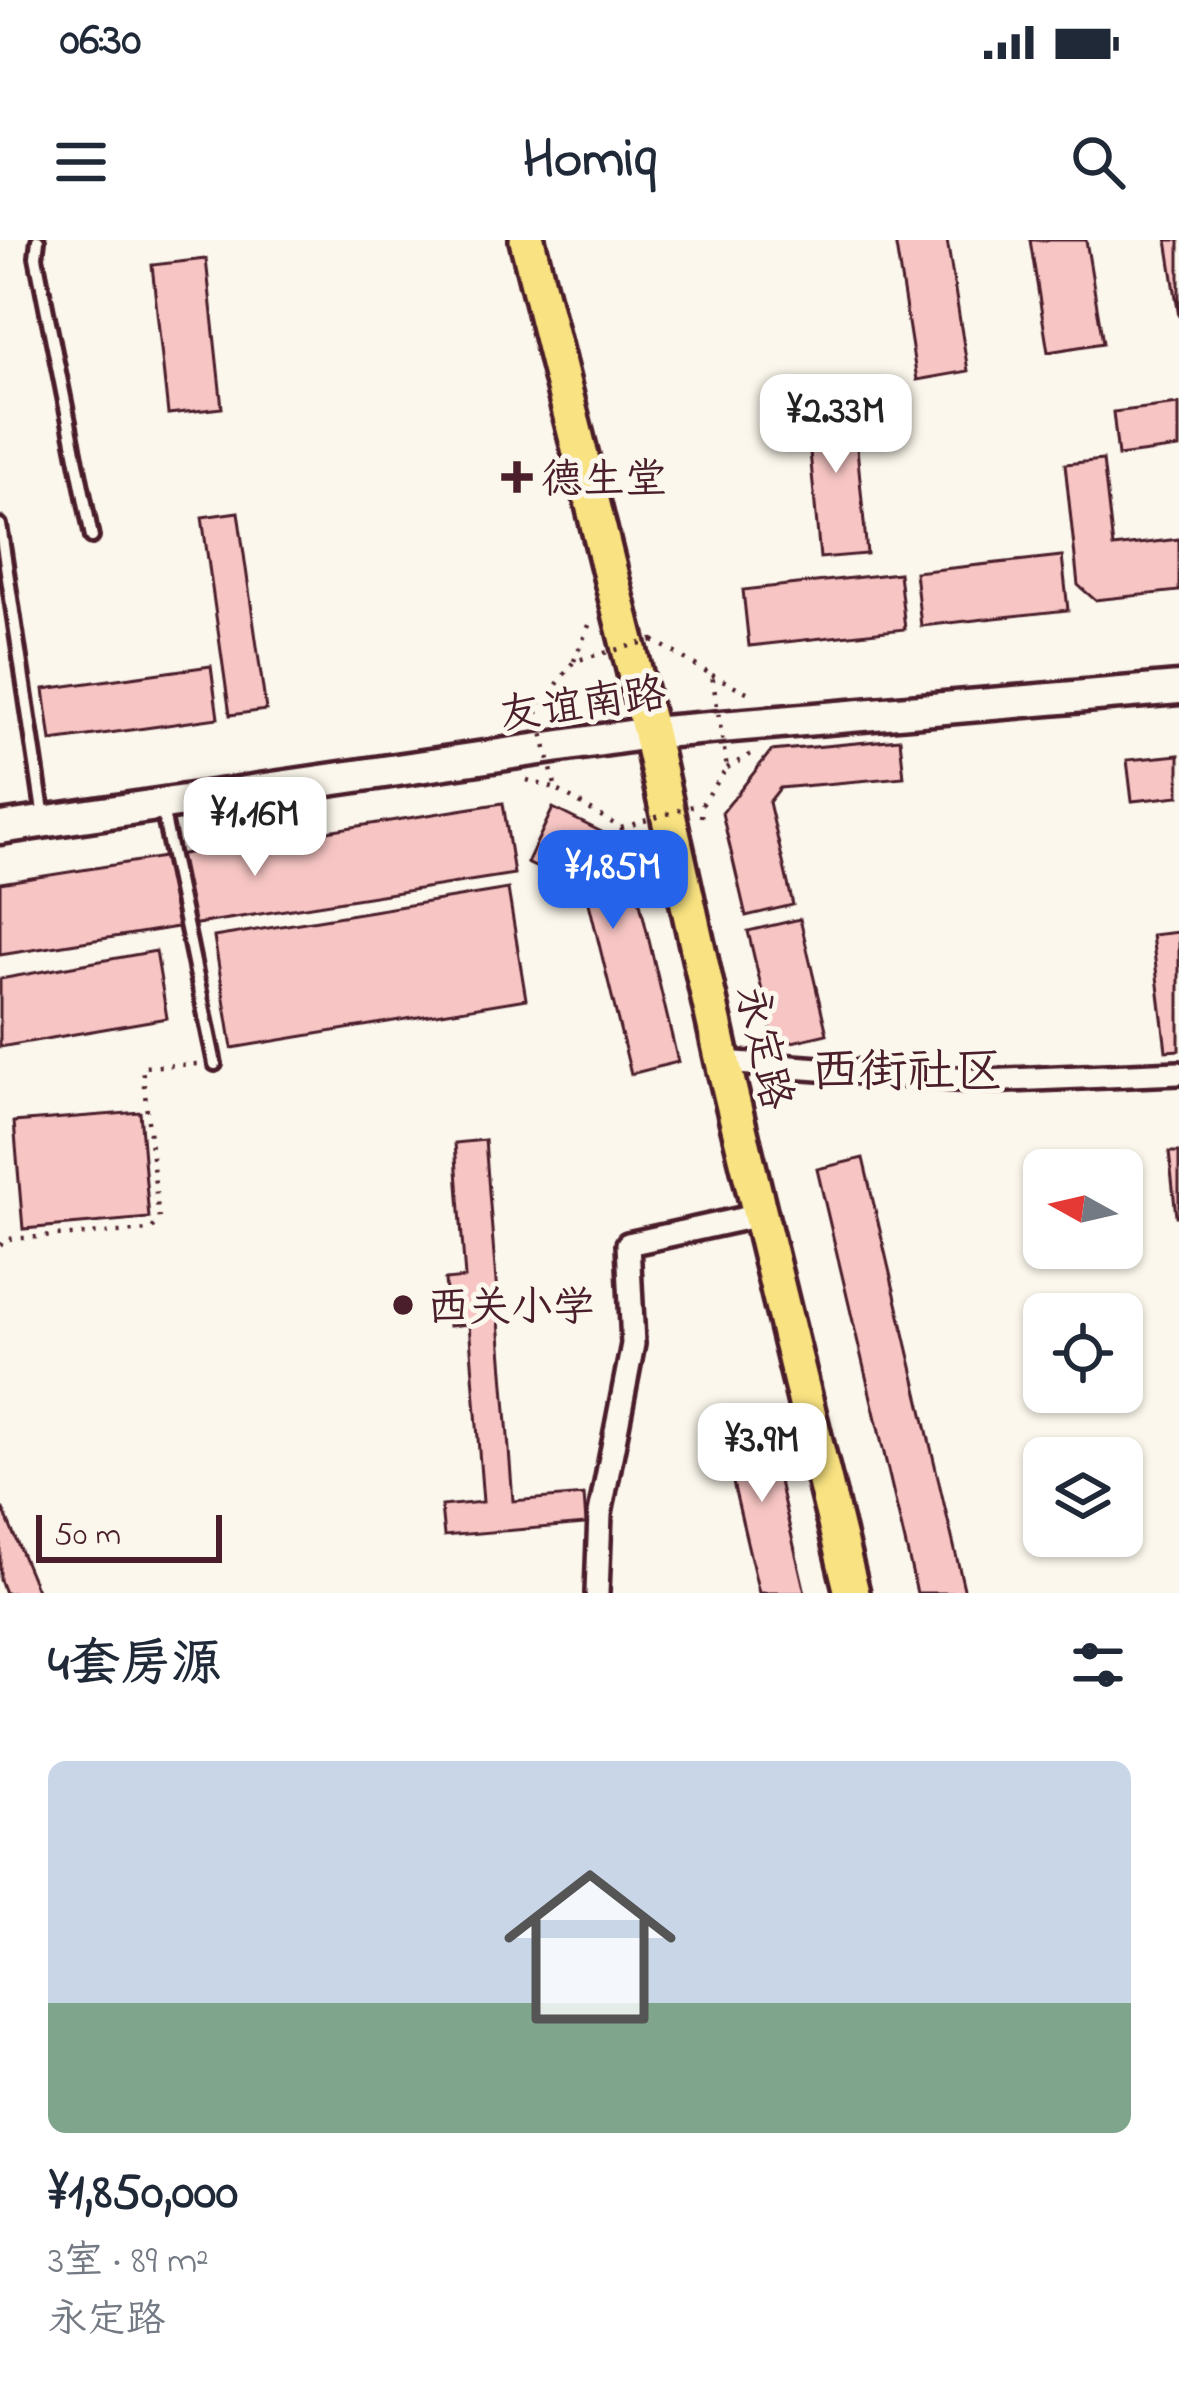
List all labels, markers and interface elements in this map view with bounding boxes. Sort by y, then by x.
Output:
text: 06:30 [60,9,141,75]
text: Homiq [523,123,656,201]
icon: menu [48,129,114,195]
icon: search [1065,129,1131,195]
pin: ¥2.33M [738,374,934,476]
text: ¥2.33M [787,384,885,441]
place label: 德生堂 [541,451,667,512]
marker: 德生堂 [504,464,530,490]
street label: 友谊南路 [495,665,670,748]
pin: ¥1.16M [157,777,353,879]
text: ¥1.16M [211,787,299,844]
pin: ¥1.85M [515,830,711,932]
text: ¥1.85M [565,840,661,897]
street label: 永定路 [718,980,806,1116]
district label: 西街社区 [811,1039,1003,1109]
north arrow [1023,1149,1143,1269]
map controls [1023,1149,1143,1557]
place label: 西关小学 [427,1279,595,1340]
marker: 西关小学 [390,1292,416,1318]
button: locate [1023,1293,1143,1413]
pin: ¥3.9M [678,1403,846,1505]
text: ¥3.9M [725,1413,799,1470]
button: layers [1023,1437,1143,1557]
scale bar [36,1509,222,1562]
text: 50 m [54,1512,121,1560]
text: 4套房源 [48,1629,222,1704]
icon: filters [1065,1632,1131,1698]
icon: home [482,1839,698,2055]
text: ¥1,850,000 [48,2157,238,2232]
text: 3室 · 89 m² [48,2234,209,2291]
text: 永定路 [48,2293,165,2350]

